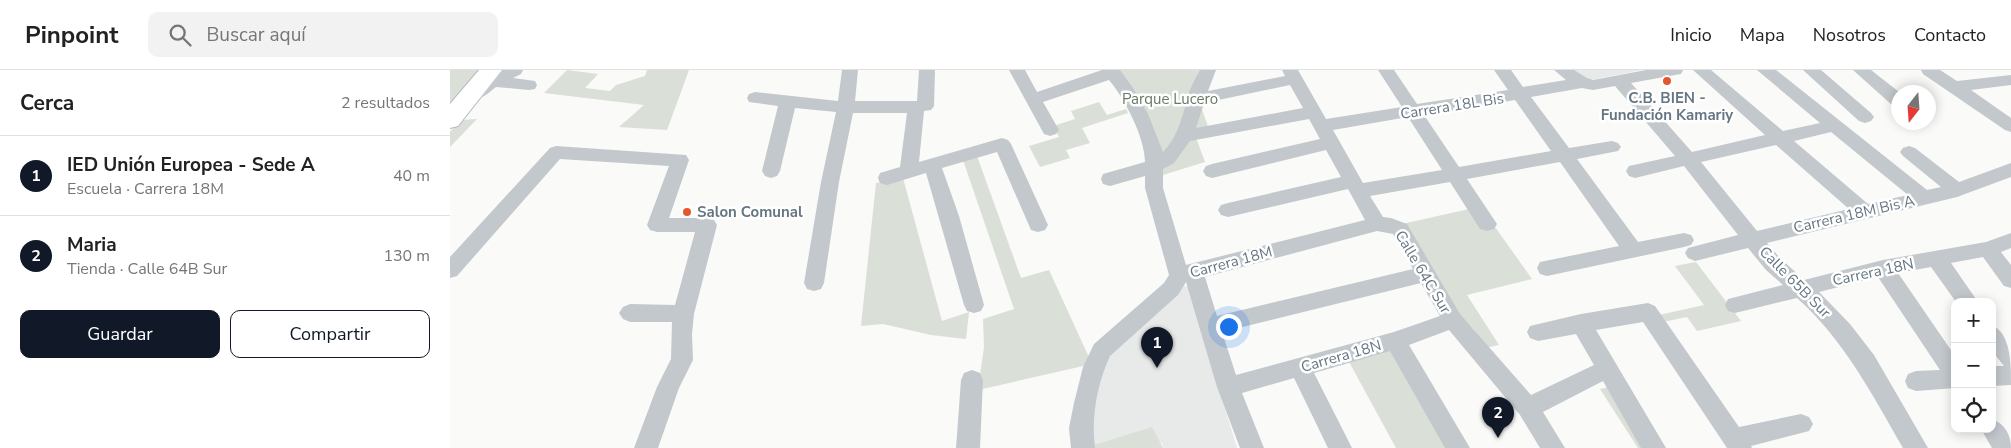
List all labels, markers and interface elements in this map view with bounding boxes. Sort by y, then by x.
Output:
search box [148,12,498,57]
text: Pinpoint [25,19,118,51]
icon: search [166,21,194,49]
text: Buscar aquí [206,22,306,48]
text: Inicio [1670,23,1712,47]
text: Mapa [1740,23,1785,47]
text: Nosotros [1813,23,1886,47]
text: Contacto [1914,23,1986,47]
marker: C.B. BIEN - Fundación Kamariy [1661,75,1673,87]
north arrow [1891,85,1936,130]
street label: Carrera 18L Bis [1399,88,1505,124]
place label: C.B. BIEN - Fundación Kamariy [1601,88,1733,125]
text: Cerca [20,89,74,117]
park label: Parque Lucero [1122,89,1218,109]
text: 2 resultados [341,92,430,114]
text: IED Unión Europea - Sede A [67,152,315,178]
text: 1 [31,165,41,187]
text: 40 m [393,165,430,187]
text: Escuela · Carrera 18M [67,178,224,200]
street label: Carrera 18M Bis A [1791,190,1917,238]
place label: Salon Comunal [697,202,803,222]
marker: Salon Comunal [681,206,693,218]
street label: Calle 64C Sur [1390,227,1456,318]
text: Maria [67,232,117,258]
street label: Carrera 18M [1188,241,1274,283]
street label: Calle 65B Sur [1755,242,1836,323]
text: 2 [31,245,41,267]
text: 130 m [383,245,430,267]
street label: Carrera 18N [1831,254,1915,290]
text: Tienda · Calle 64B Sur [67,258,227,280]
map controls [1951,298,1996,433]
button: + [1951,298,1996,343]
button: Guardar [20,310,220,358]
button: Compartir [230,310,430,358]
your location [1216,314,1242,340]
pin: 1 [1141,327,1173,368]
street label: Carrera 18N [1299,335,1383,377]
button: − [1951,343,1996,388]
button: locate [1951,388,1996,433]
pin: 2 [1482,397,1514,438]

